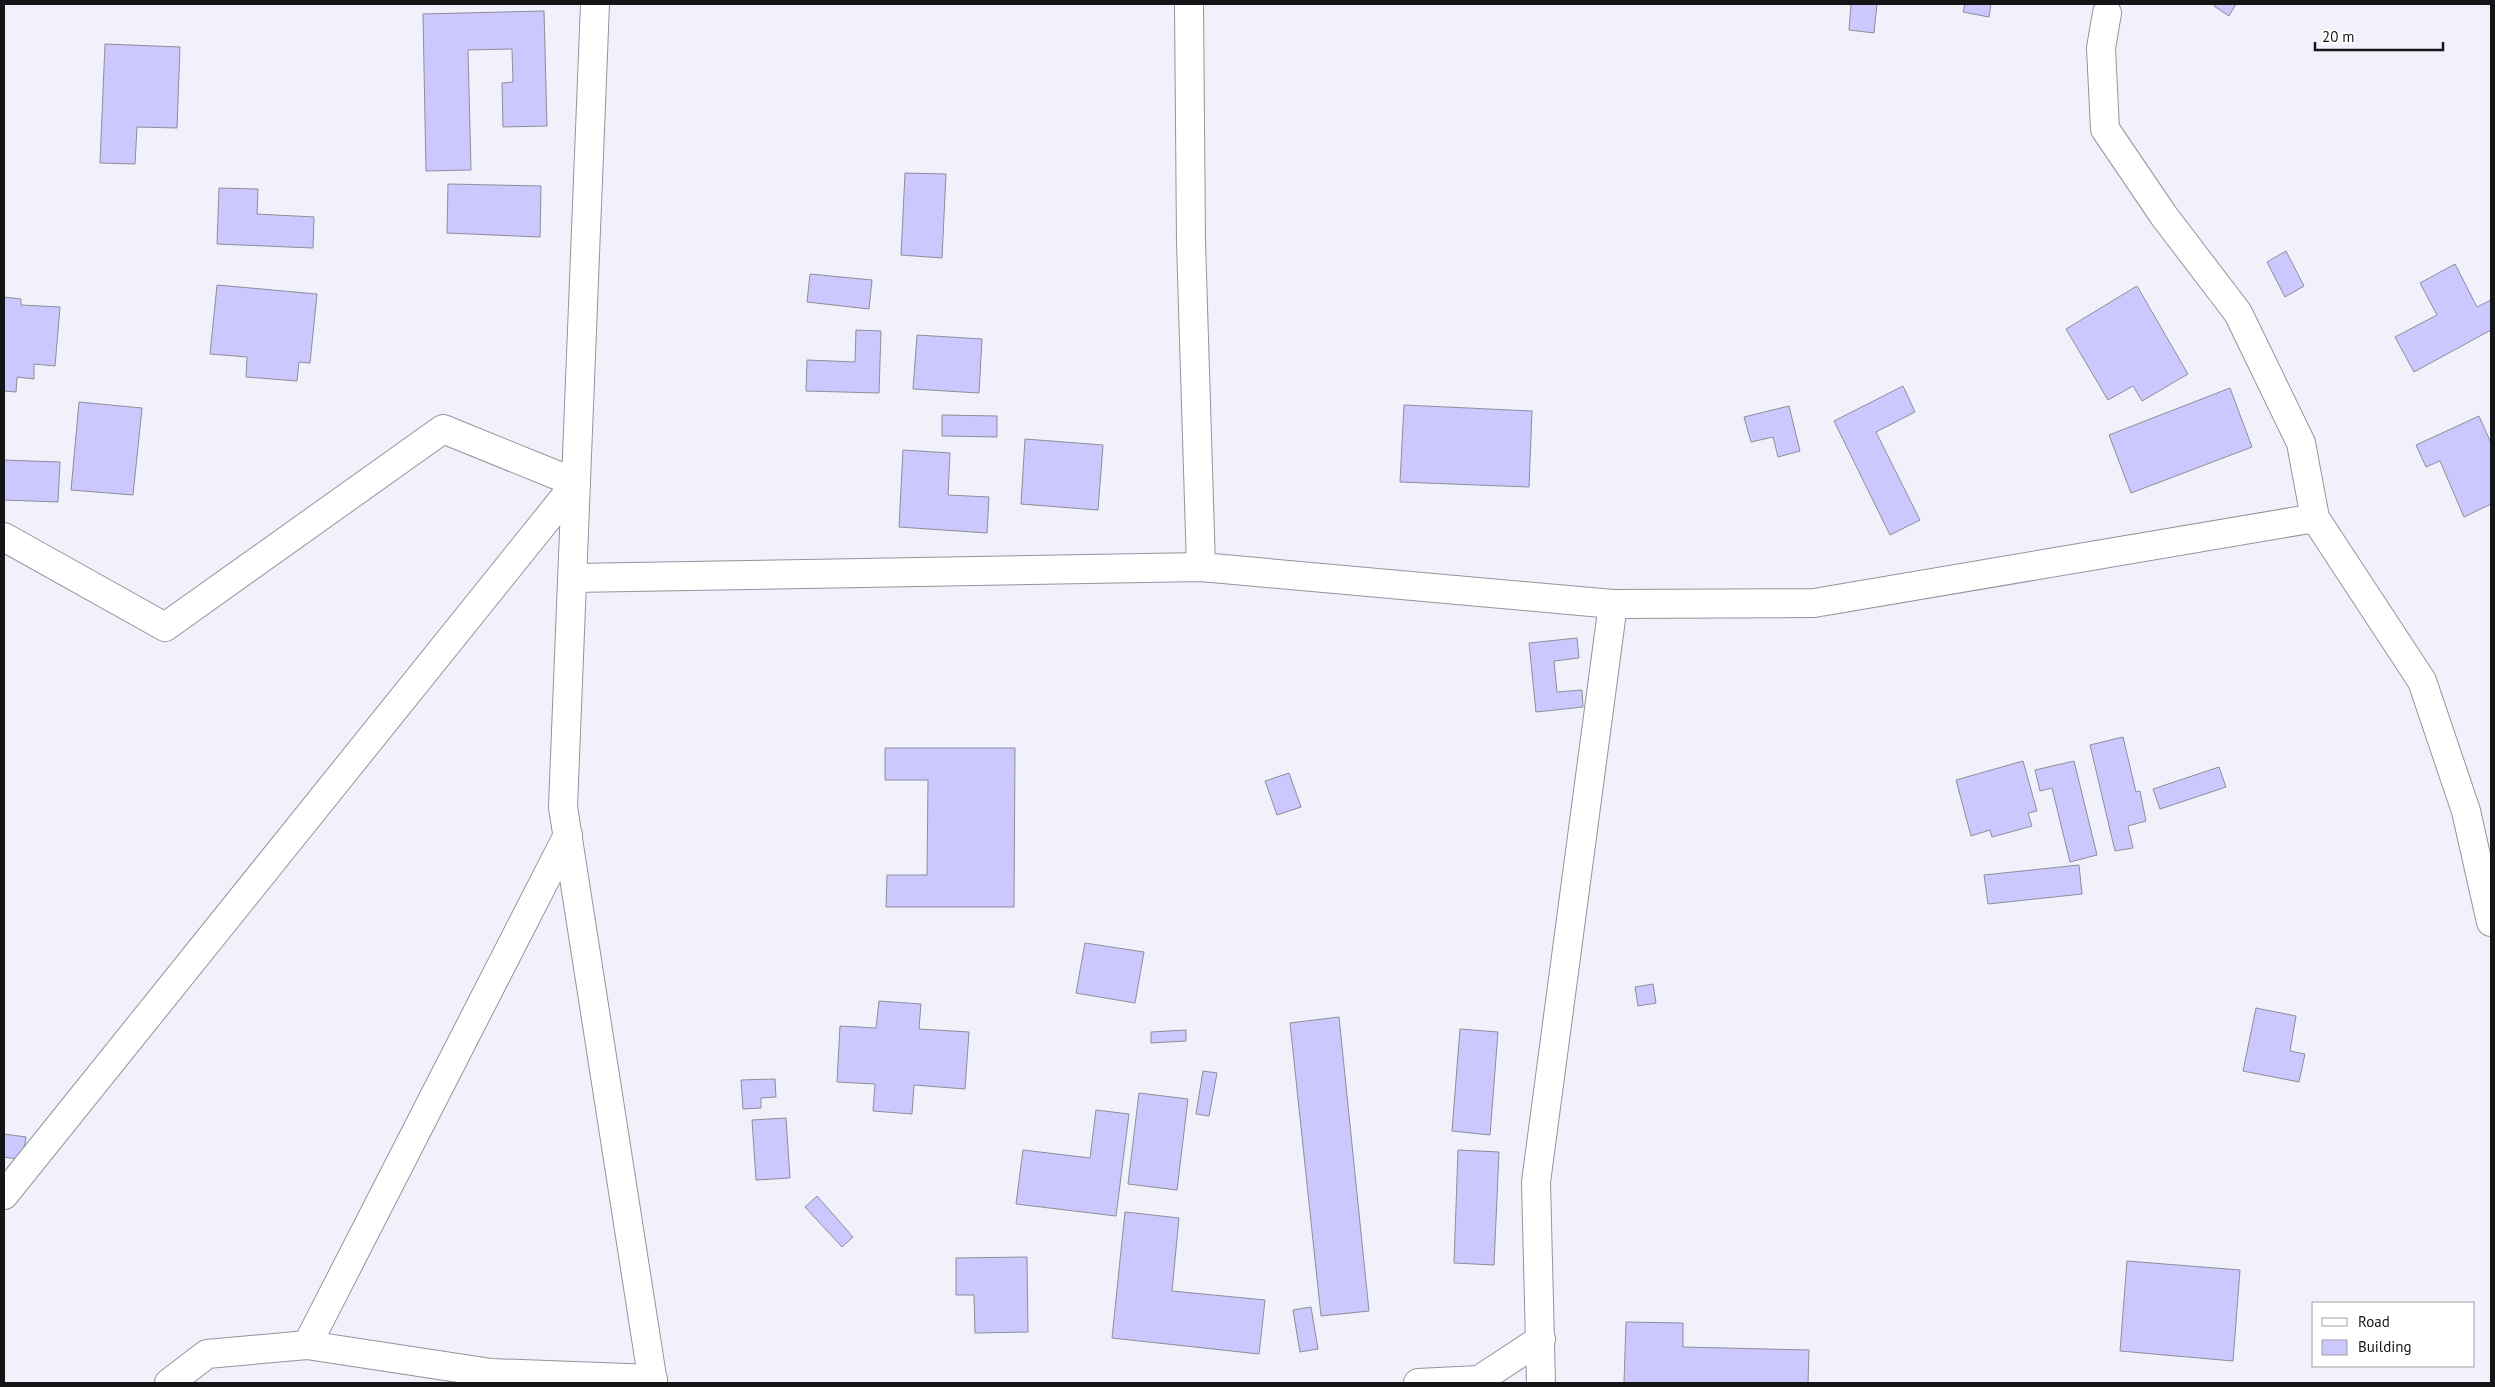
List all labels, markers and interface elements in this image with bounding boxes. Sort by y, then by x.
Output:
scale bar [2315,20,2442,52]
text: 20 m [2322,27,2355,46]
legend [2312,1302,2475,1367]
text: Road [2358,1312,2390,1331]
text: Building [2358,1337,2412,1356]

